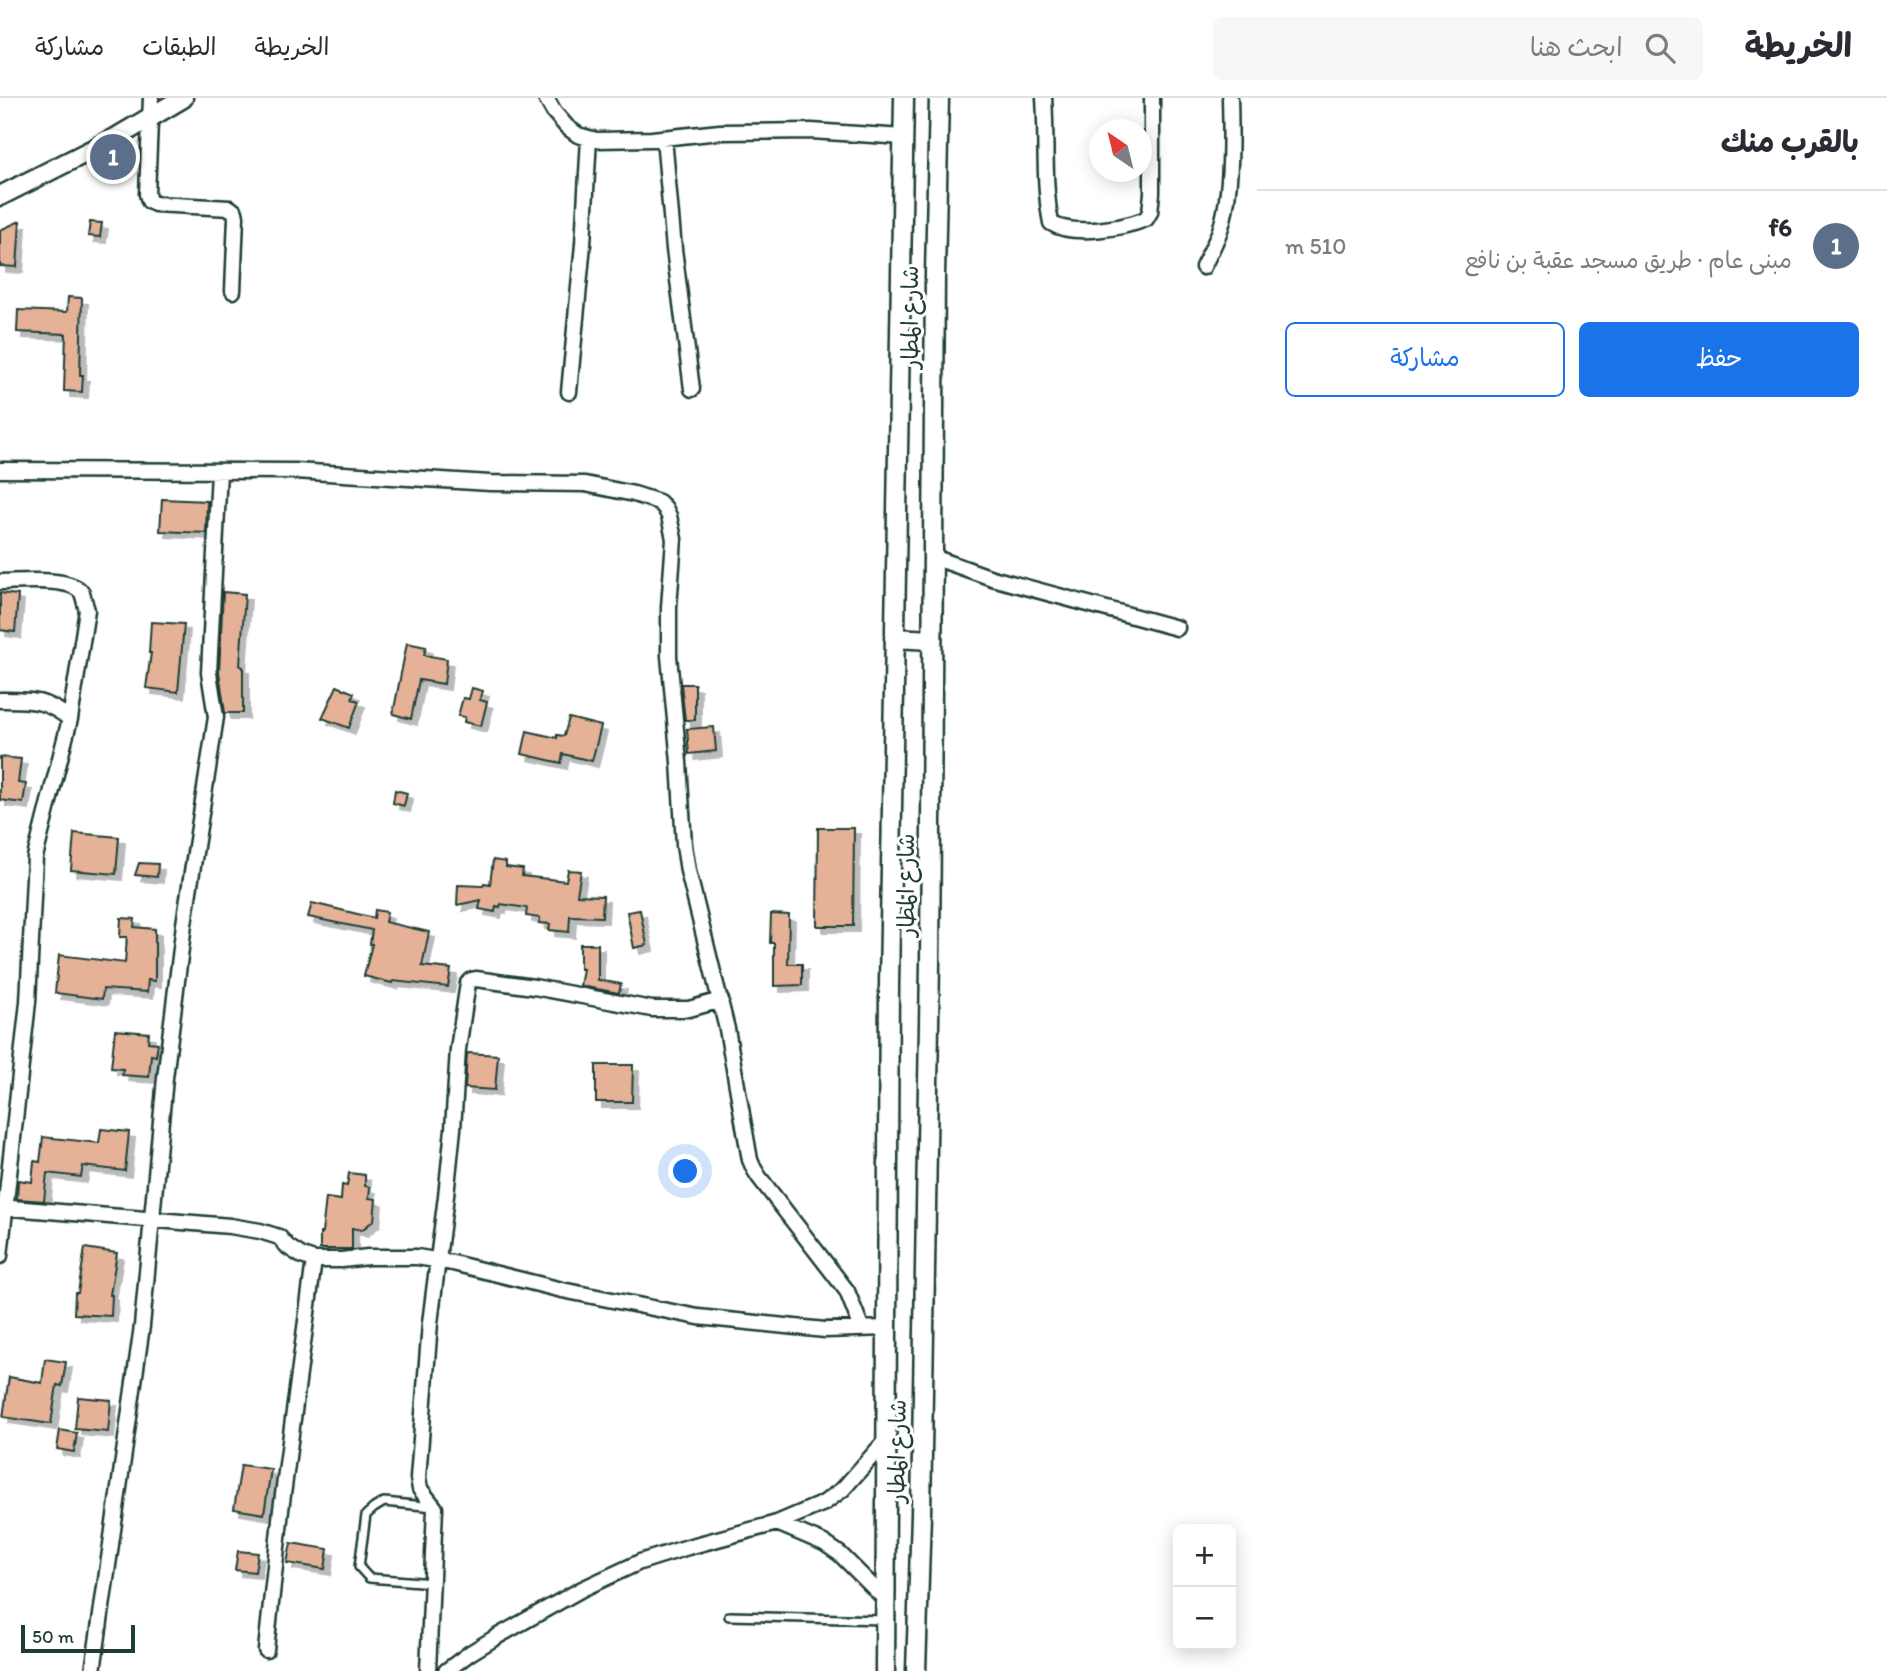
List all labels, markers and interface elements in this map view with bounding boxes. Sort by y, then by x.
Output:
search box [1213,17,1703,80]
text: الخريطة [1745,26,1852,65]
icon: search [1641,29,1679,67]
text: ابحث هنا [1530,31,1623,63]
text: مشاركة [35,32,104,61]
text: الطبقات [142,32,217,61]
text: الخريطة [255,32,329,61]
north arrow [1089,119,1152,182]
text: بالقرب منك [1721,123,1859,160]
pin: 1 [90,131,136,183]
text: f6 [1768,211,1792,243]
text: 510 m [1285,232,1346,260]
text: 1 [1831,232,1841,260]
text: مبنى عام · طريق مسجد عقبة بن نافع [1464,246,1792,274]
street label: شارع المطار [896,265,926,371]
button: مشاركة [1285,322,1565,397]
button: حفظ [1579,322,1859,397]
street label: شارع المطار [892,833,922,939]
your location [668,1154,702,1188]
street label: شارع المطار [882,1399,914,1505]
map controls [1173,1524,1236,1650]
button: + [1173,1524,1236,1587]
button: − [1173,1587,1236,1650]
scale bar [21,1622,135,1654]
text: 50 m [32,1625,74,1648]

